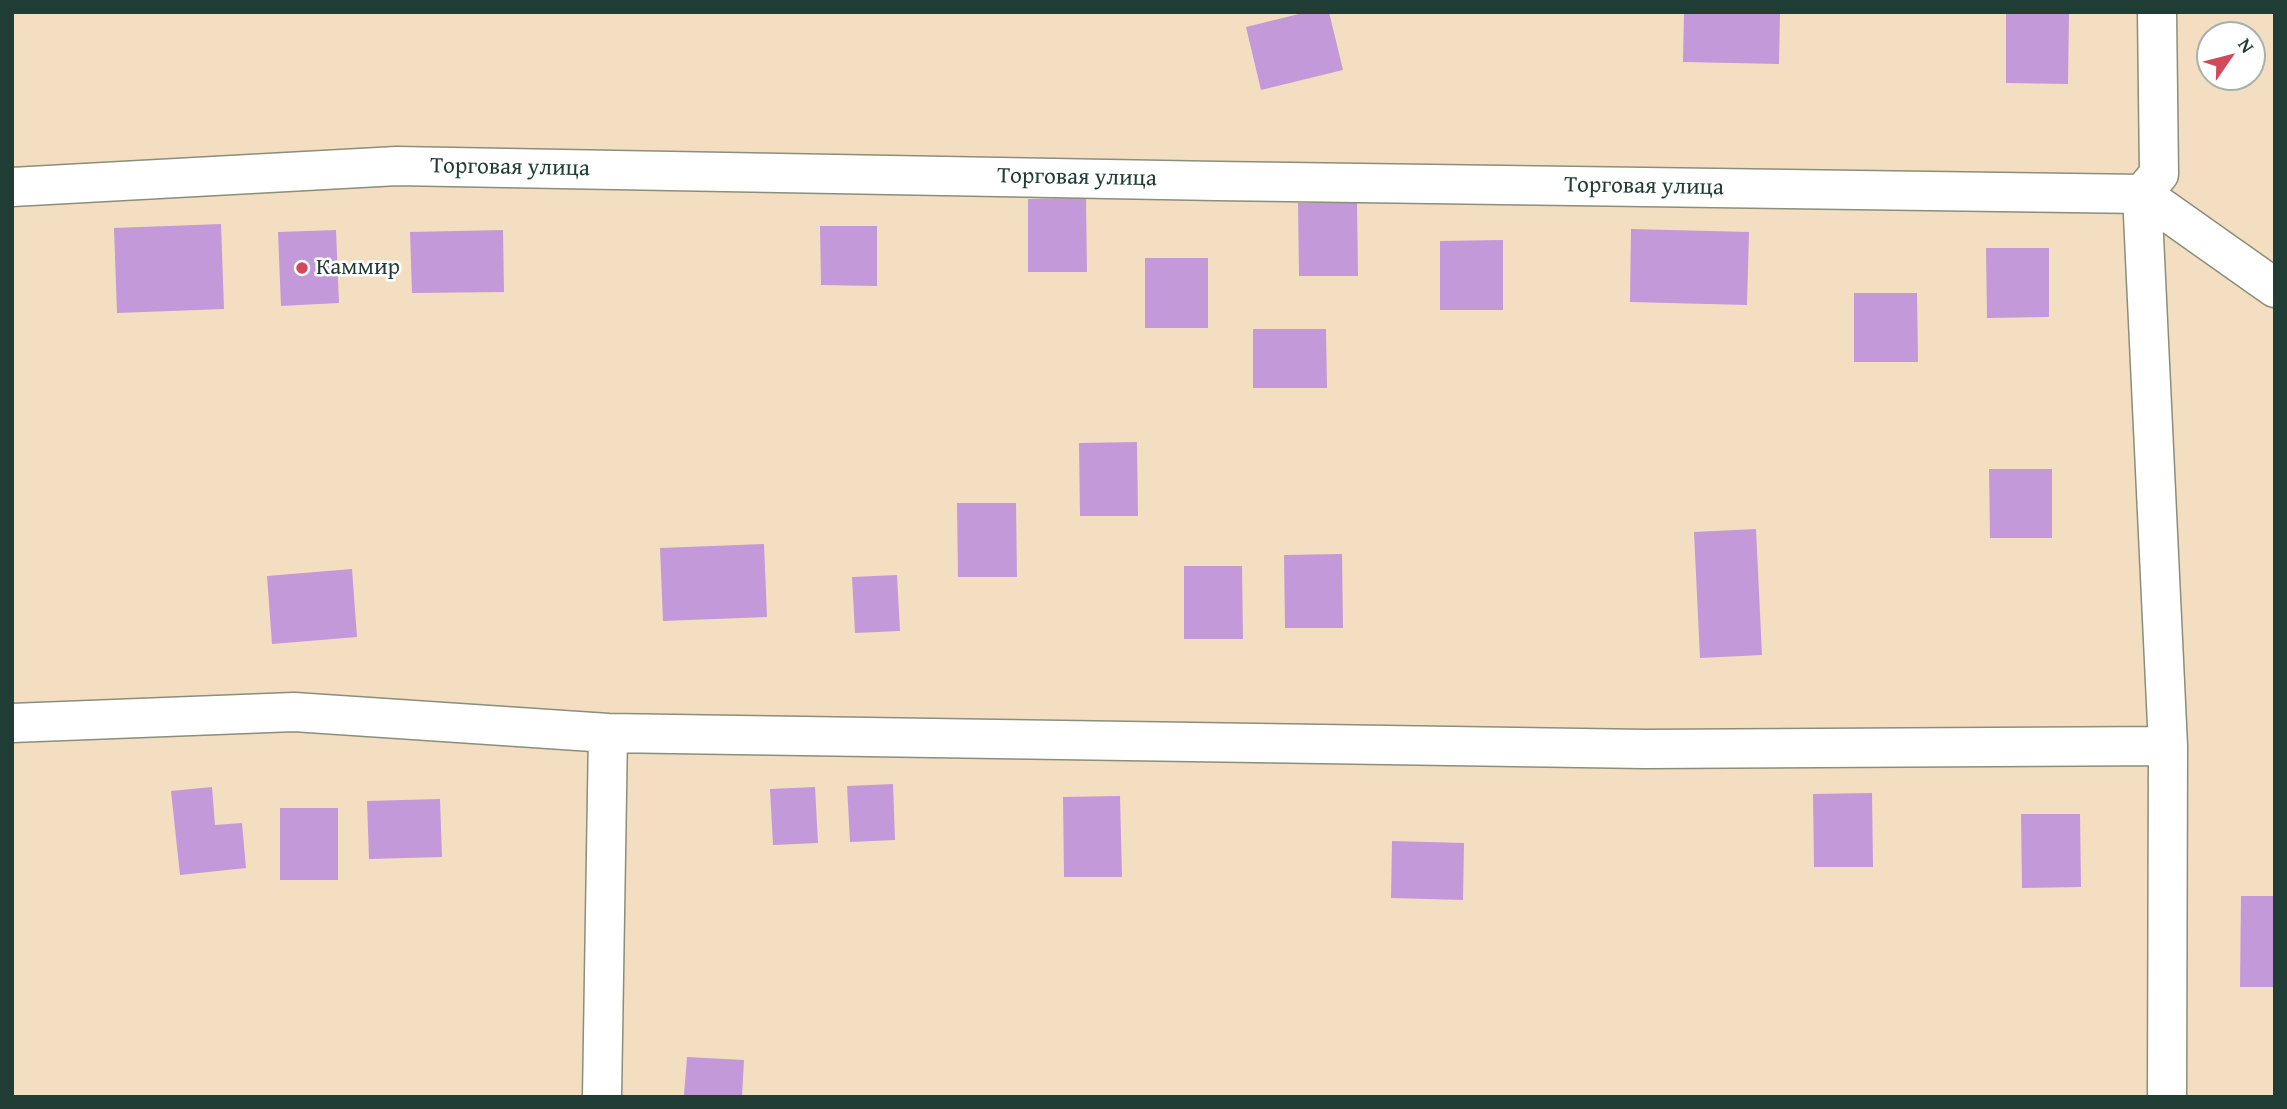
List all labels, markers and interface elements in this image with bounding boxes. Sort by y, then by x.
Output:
north arrow [2196,21,2266,91]
text: N [2231,32,2262,58]
street label: Торговая улица [430,153,590,183]
street label: Торговая улица [997,163,1157,193]
street label: Торговая улица [1564,172,1724,202]
place label: Каммир [316,254,400,282]
marker: Каммир [294,260,310,276]

